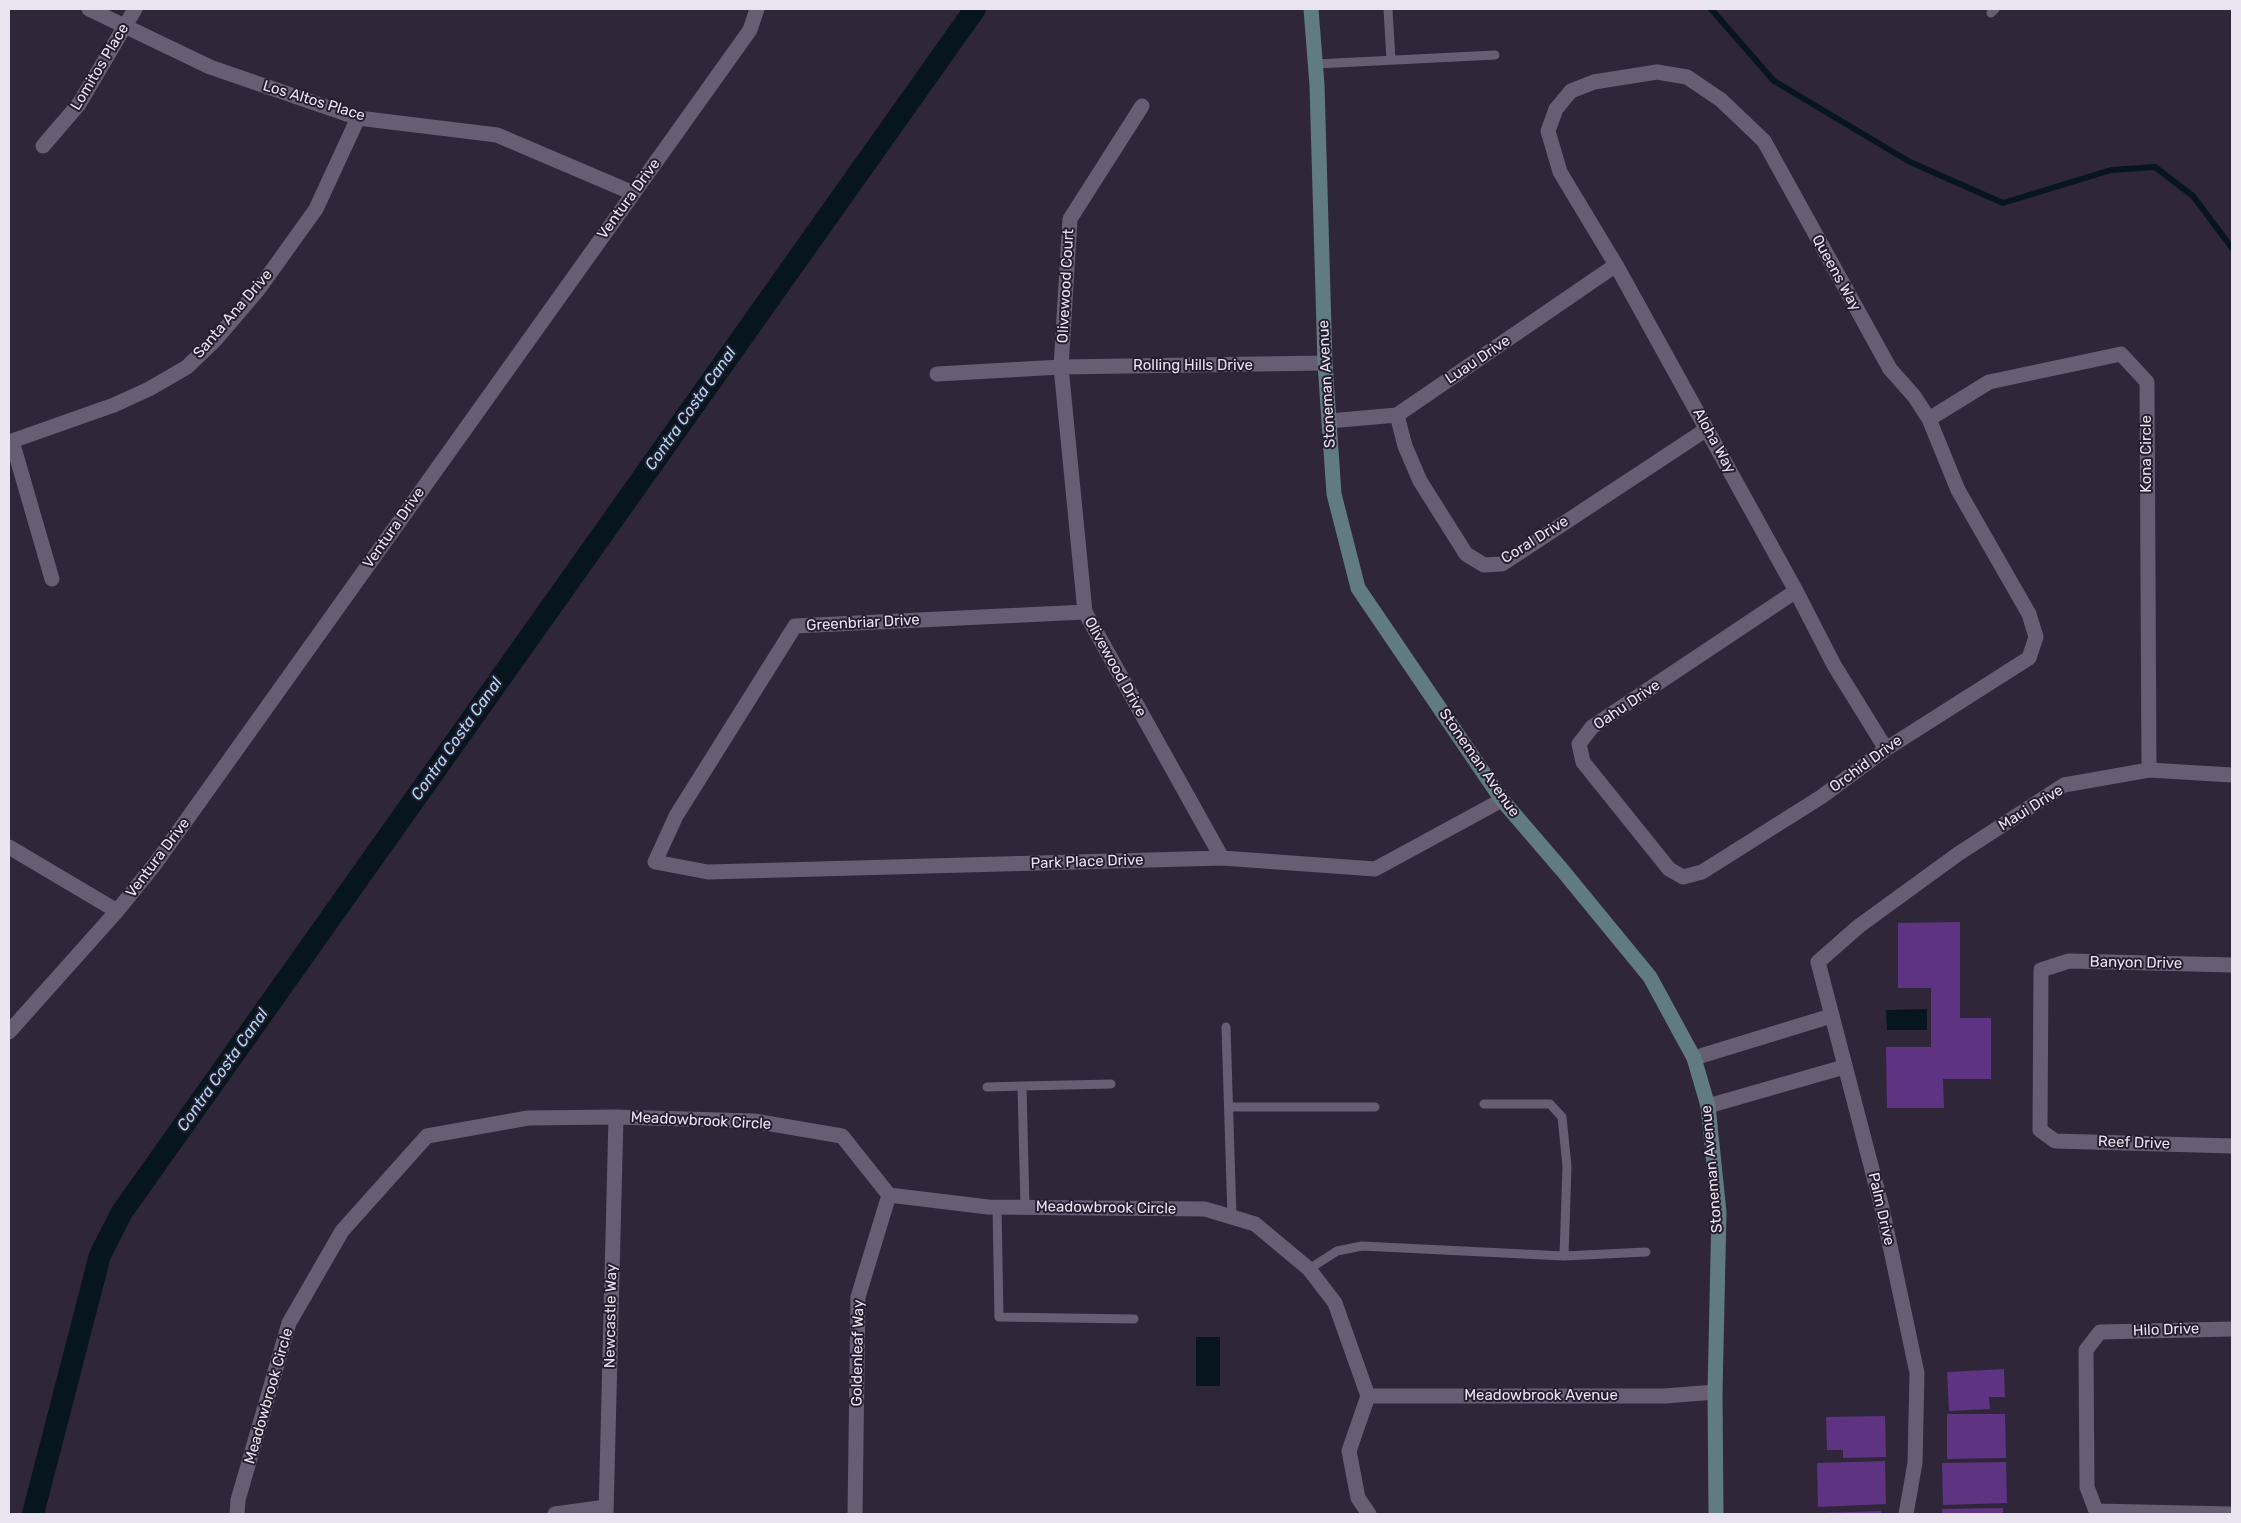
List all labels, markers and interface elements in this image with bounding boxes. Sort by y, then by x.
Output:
street label: Lomitos Place [67,20,133,114]
street label: Los Altos Place [261,77,367,125]
street label: Ventura Drive [594,155,664,243]
street label: Olivewood Court [1054,228,1078,344]
street label: Queens Way [1808,232,1864,314]
street label: Santa Ana Drive [190,266,276,362]
street label: Stoneman Avenue [1315,320,1339,448]
street label: Luau Drive [1442,332,1514,388]
water label: Contra Costa Canal [641,344,741,474]
street label: Rolling Hills Drive [1133,357,1253,375]
street label: Aloha Way [1689,405,1739,477]
street label: Kona Circle [2138,415,2156,493]
street label: Ventura Drive [359,484,429,572]
street label: Coral Drive [1498,512,1572,568]
street label: Greenbriar Drive [806,611,920,635]
street label: Olivewood Drive [1080,614,1150,720]
water label: Contra Costa Canal [407,674,507,804]
street label: Oahu Drive [1590,676,1664,734]
street label: Stoneman Avenue [1435,705,1523,821]
street label: Orchid Drive [1826,732,1906,796]
street label: Maui Drive [1995,781,2067,835]
street label: Ventura Drive [122,815,194,901]
street label: Park Place Drive [1030,851,1144,873]
street label: Banyon Drive [2090,953,2182,973]
water label: Contra Costa Canal [173,1005,273,1135]
street label: Stoneman Avenue [1697,1104,1727,1234]
street label: Meadowbrook Circle [630,1108,772,1134]
street label: Reef Drive [2098,1133,2170,1153]
street label: Palm Drive [1864,1171,1898,1247]
street label: Meadowbrook Circle [1036,1198,1176,1218]
street label: Newcastle Way [601,1264,621,1368]
street label: Goldenleaf Way [848,1300,868,1406]
street label: Hilo Drive [2133,1320,2199,1340]
street label: Meadowbrook Circle [241,1326,297,1466]
street label: Meadowbrook Avenue [1464,1387,1618,1405]

